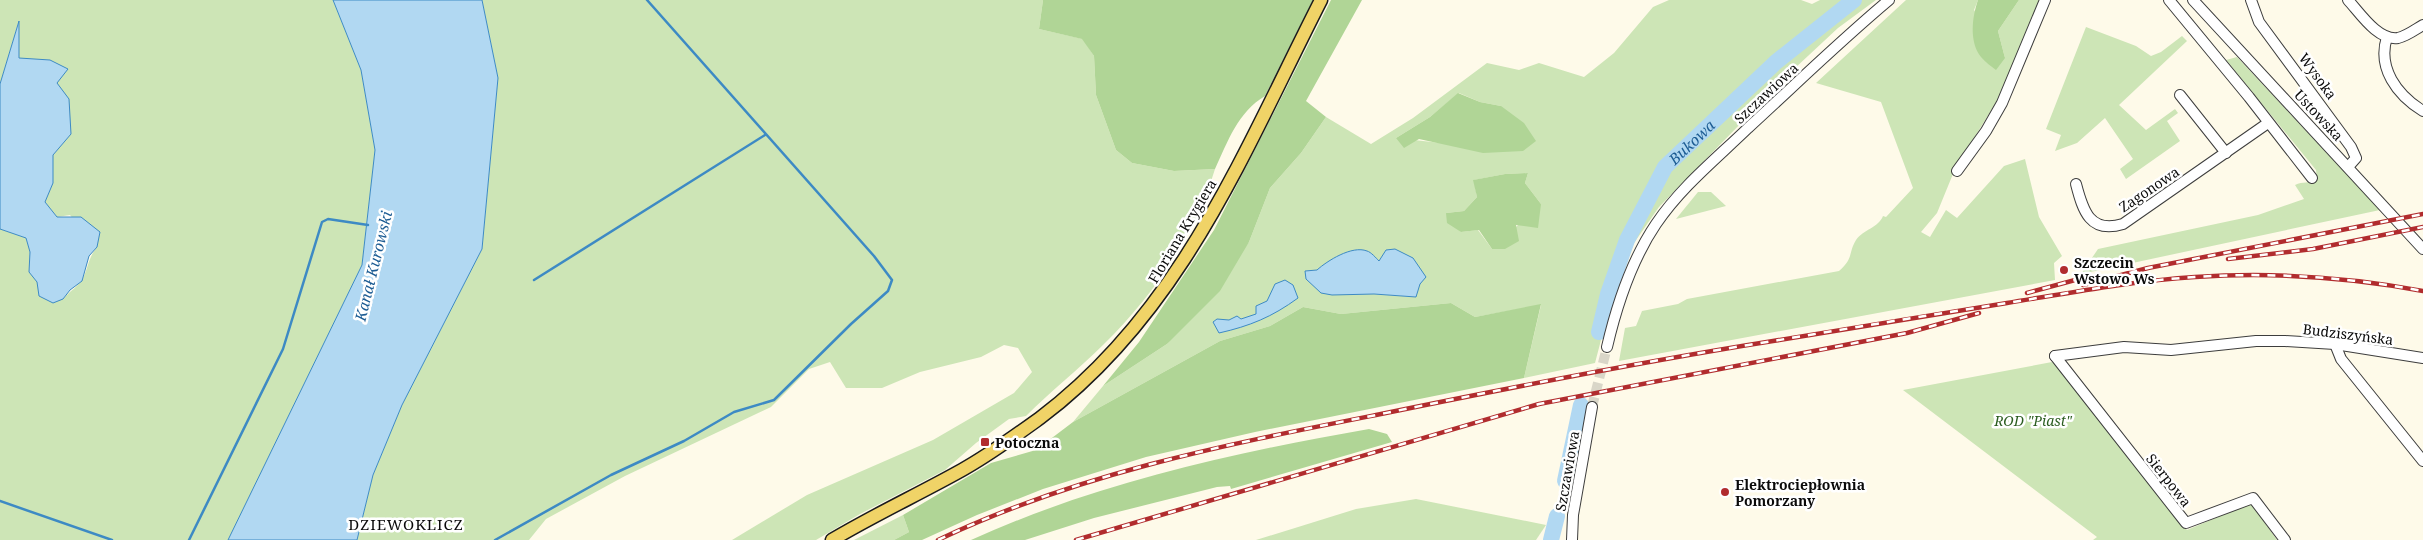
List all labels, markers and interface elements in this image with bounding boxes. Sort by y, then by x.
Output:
street label: Wysoka [2295,49,2341,103]
street label: Szczawiowa [1730,58,1802,128]
street label: Ustowska [2290,85,2348,145]
water label: Bukowa [1663,115,1719,169]
street label: Zagonowa [2115,162,2183,216]
street label: Floriana Krygiera [1143,175,1221,287]
water label: Kanał Kurowski [349,209,396,324]
place label: Szczecin Wstowo Ws [2074,253,2155,288]
marker: Szczecin Wstowo Ws [2058,264,2070,276]
street label: Budziszyńska [2302,319,2394,349]
park label: ROD "Piast" [1993,411,2073,430]
street label: Szczawiowa [1551,429,1583,513]
place label: Potoczna [995,433,1059,452]
marker: Potoczna [979,436,991,448]
street label: Sierpowa [2142,449,2196,511]
place label: Elektrociepłownia Pomorzany [1735,475,1865,510]
marker: Elektrociepłownia Pomorzany [1719,486,1731,498]
district label: DZIEWOKLICZ [348,514,464,534]

